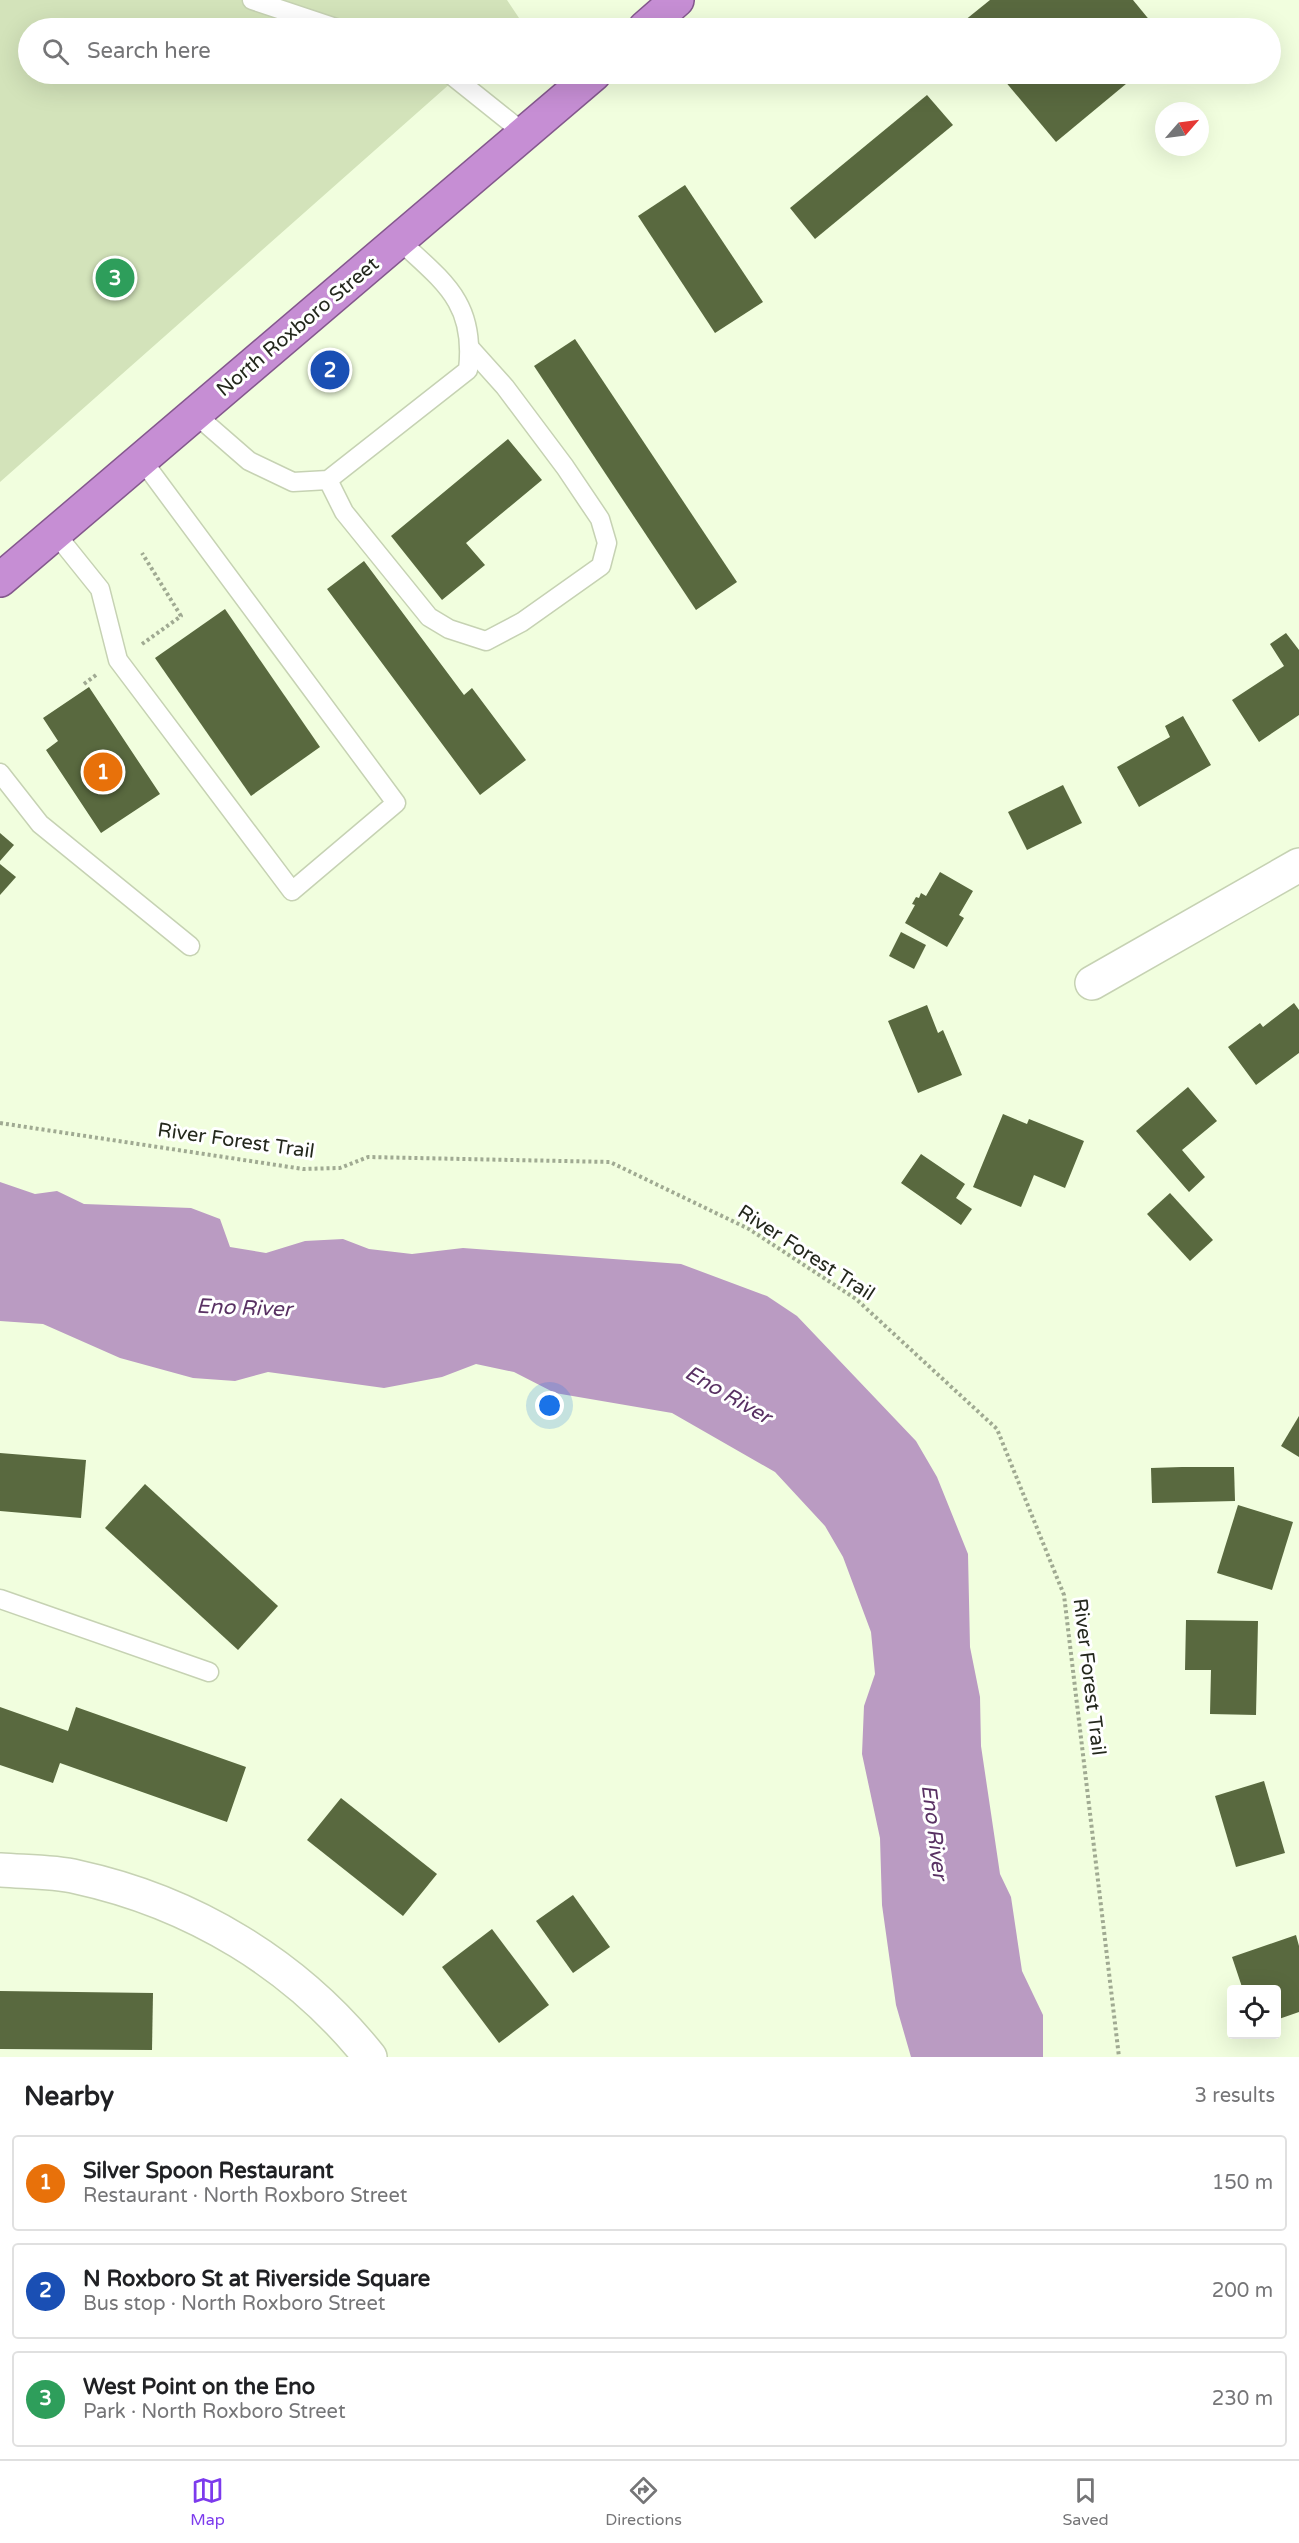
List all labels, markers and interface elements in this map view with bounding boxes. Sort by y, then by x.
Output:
search box [18,18,1281,84]
icon: search [39,35,72,68]
text: Search here [87,38,211,64]
north arrow [1155,102,1209,156]
street label: North Roxboro Street [212,252,384,402]
pin: 3 [96,256,134,300]
pin: 2 [310,348,350,392]
pin: 1 [84,750,122,794]
street label: River Forest Trail [156,1118,316,1164]
street label: River Forest Trail [733,1200,879,1306]
water label: Eno River [196,1294,295,1322]
water label: Eno River [680,1360,778,1431]
your location [535,1391,564,1420]
street label: River Forest Trail [1067,1597,1111,1757]
water label: Eno River [916,1783,953,1884]
map controls [1227,1985,1281,2039]
button: locate [1227,1985,1281,2039]
text: Nearby [24,2081,114,2112]
text: 3 results [1195,2084,1275,2108]
text: Silver Spoon Restaurant [83,2158,334,2184]
text: 1 [39,2171,52,2195]
text: 150 m [1212,2171,1273,2195]
text: Restaurant · North Roxboro Street [83,2184,407,2208]
text: N Roxboro St at Riverside Square [83,2266,430,2292]
text: 2 [39,2279,52,2303]
text: 200 m [1212,2279,1273,2303]
text: Bus stop · North Roxboro Street [83,2292,385,2316]
text: West Point on the Eno [83,2374,315,2400]
text: 3 [39,2387,52,2411]
text: 230 m [1212,2387,1273,2411]
text: Park · North Roxboro Street [83,2400,346,2424]
tab: Map [190,2474,225,2530]
tab: Directions [605,2474,682,2530]
tab: Saved [1062,2474,1109,2530]

